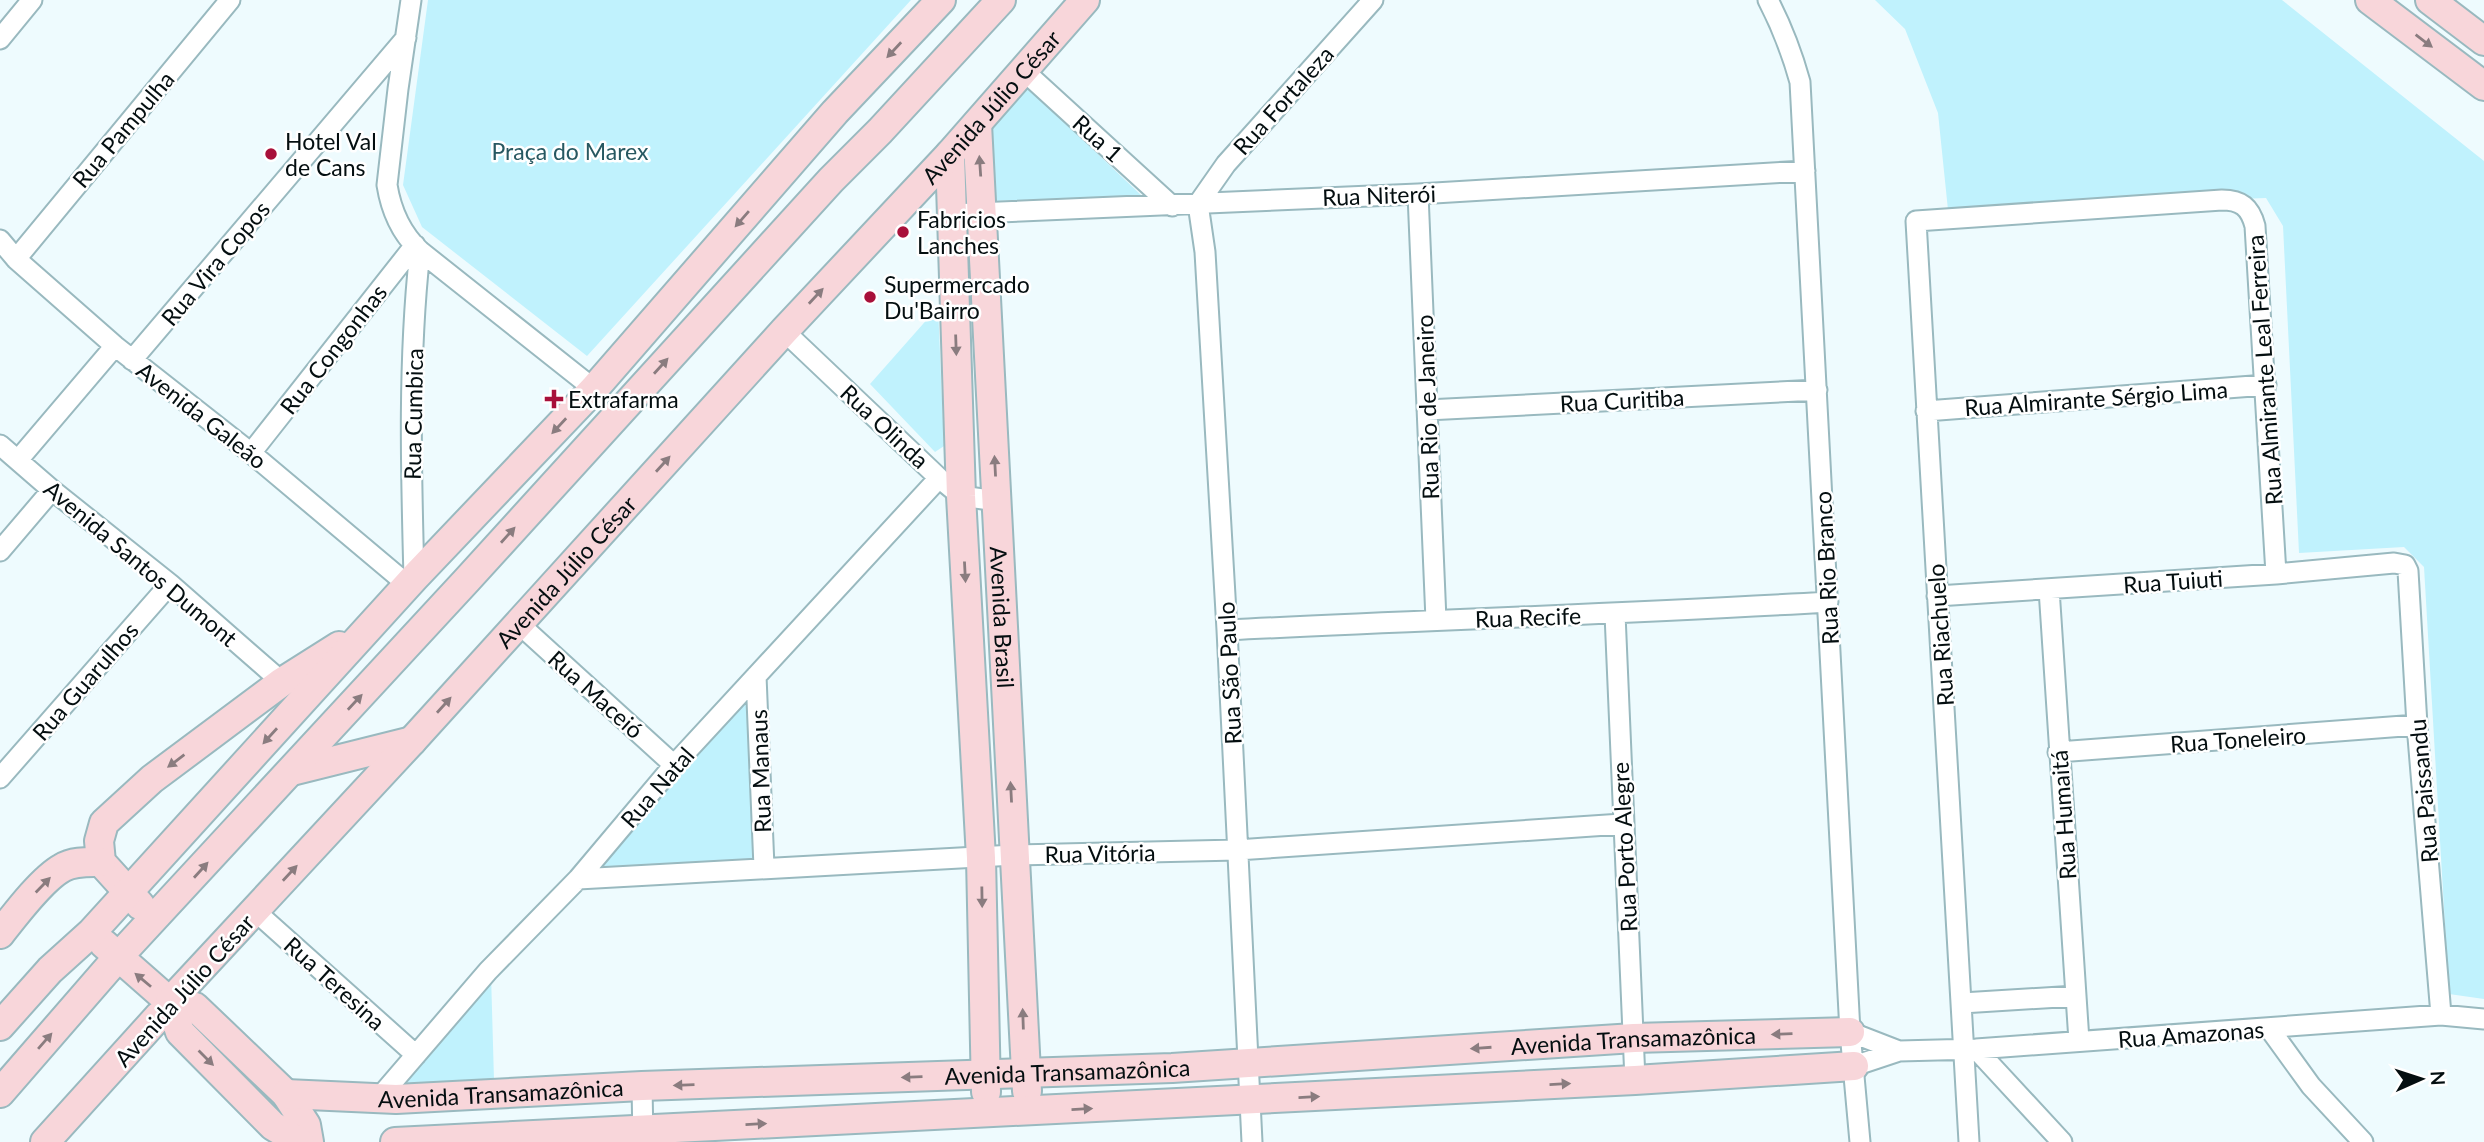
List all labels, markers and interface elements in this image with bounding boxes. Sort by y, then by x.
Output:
street label: Avenida Júlio César [916,24,1067,189]
one-way arrow [2415,34,2433,48]
street label: Rua Fortaleza [1227,40,1339,160]
one-way arrow [886,41,902,58]
street label: Rua Pampulha [66,65,180,193]
street label: Rua 1 [1067,108,1129,168]
place label: Hotel Val de Cans [285,127,377,181]
park label: Praça do Marex [491,137,649,165]
marker: Hotel Val de Cans [263,146,279,162]
one-way arrow [974,155,985,177]
street label: Rua Niterói [1322,179,1436,211]
street label: Rua Vira Copos [155,195,275,331]
place label: Fabricios Lanches [917,205,1006,259]
one-way arrow [734,210,750,228]
marker: Fabricios Lanches [895,224,911,240]
street label: Rua Almirante Leal Ferreira [2241,234,2287,506]
place label: Supermercado Du'Bairro [884,270,1030,324]
street label: Rua Congonhas [274,279,392,419]
one-way arrow [808,288,824,305]
marker: Supermercado Du'Bairro [862,289,878,305]
street label: Rua Rio de Janeiro [1410,314,1444,500]
one-way arrow [950,334,962,356]
street label: Rua Cumbica [398,348,428,480]
street label: Avenida Galeão [131,356,273,474]
one-way arrow [653,358,669,375]
street label: Rua Almirante Sérgio Lima [1963,375,2229,421]
street label: Rua Olinda [835,378,935,474]
street label: Rua Curitiba [1559,383,1685,417]
place label: Extrafarma [568,385,679,413]
marker: Extrafarma [546,391,562,407]
one-way arrow [551,417,567,434]
one-way arrow [989,455,1000,477]
one-way arrow [654,456,670,473]
street label: Avenida Santos Dumont [39,474,244,652]
street label: Avenida Júlio César [490,489,642,653]
street label: Rua Rio Branco [1808,491,1844,645]
one-way arrow [500,527,516,544]
street label: Avenida Brasil [985,546,1020,689]
one-way arrow [960,561,971,583]
street label: Rua Riachuelo [1921,563,1959,707]
street label: Rua Tuiuti [2122,564,2224,598]
street label: Rua São Paulo [1211,601,1247,745]
street label: Rua Recife [1474,601,1582,633]
street label: Rua Guarulhos [26,616,144,746]
street label: Rua Maceió [543,644,649,744]
one-way arrow [347,693,363,711]
one-way arrow [436,696,452,714]
street label: Rua Manaus [744,709,776,833]
street label: Rua Paissandu [2403,718,2443,864]
street label: Rua Toneleiro [2169,720,2307,758]
one-way arrow [262,727,278,745]
street label: Rua Natal [614,741,700,833]
street label: Rua Humaitá [2045,749,2081,881]
one-way arrow [167,753,185,767]
street label: Rua Porto Alegre [1606,761,1642,933]
one-way arrow [1005,780,1016,802]
street label: Rua Vitória [1044,838,1156,868]
one-way arrow [192,862,208,879]
one-way arrow [282,864,298,882]
one-way arrow [35,877,51,894]
one-way arrow [976,887,987,909]
street label: Avenida Júlio César [108,908,260,1072]
street label: Rua Teresina [279,930,391,1036]
one-way arrow [135,973,152,988]
one-way arrow [1018,1007,1029,1029]
street label: Rua Amazonas [2117,1015,2265,1053]
street label: Avenida Transamazônica [1510,1021,1756,1060]
one-way arrow [1771,1028,1793,1039]
one-way arrow [37,1032,53,1050]
one-way arrow [1470,1042,1492,1053]
north arrow [2386,1044,2456,1114]
one-way arrow [198,1050,214,1066]
street label: Avenida Transamazônica [944,1053,1191,1090]
text: N [2427,1070,2450,1086]
one-way arrow [900,1072,922,1083]
street label: Avenida Transamazônica [377,1073,624,1113]
one-way arrow [673,1079,695,1091]
one-way arrow [1550,1079,1572,1090]
one-way arrow [1298,1092,1320,1103]
one-way arrow [1071,1103,1093,1114]
one-way arrow [746,1118,768,1129]

